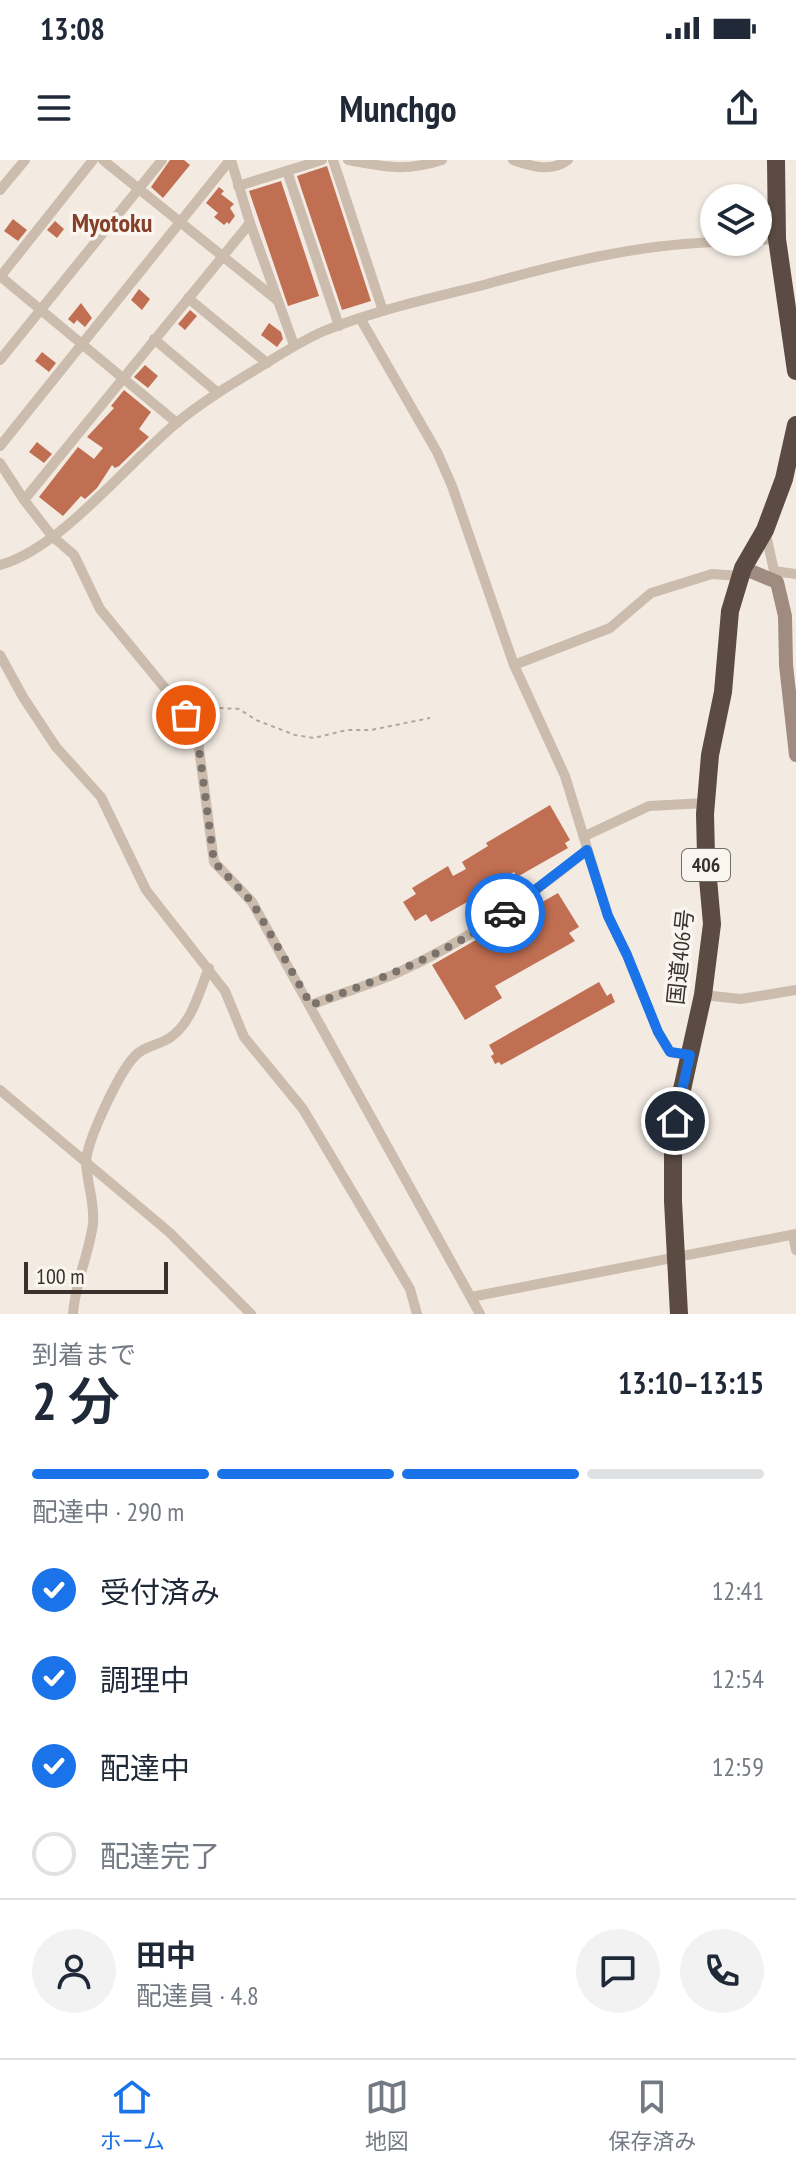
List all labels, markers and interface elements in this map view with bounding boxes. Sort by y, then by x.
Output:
text: 13:08 [40,9,105,48]
text: Munchgo [340,85,456,132]
icon: menu [32,86,76,130]
icon: share [720,86,764,130]
map controls [700,184,772,256]
button: layers [700,184,772,256]
district label: Myotoku [72,206,152,239]
pin [152,681,220,749]
icon: bag [164,693,208,737]
road number: 406 [682,849,730,881]
courier [465,873,545,953]
icon: car [483,891,527,935]
street label: 国道406号 [661,908,699,1006]
pin [641,1087,709,1155]
icon: home [653,1099,697,1143]
scale bar [24,1258,168,1294]
text: 100 m [36,1262,85,1290]
text: 到着まで [32,1338,136,1371]
text: 13:10–13:15 [618,1363,764,1402]
text: 2 分 [32,1367,120,1434]
text: 配達中 · 290 m [32,1495,184,1528]
icon: check [32,1568,76,1612]
text: 受付済み [100,1572,220,1611]
text: 12:41 [712,1574,764,1607]
icon: check [32,1656,76,1700]
text: 調理中 [100,1660,190,1699]
text: 12:54 [712,1662,764,1695]
icon: check [32,1744,76,1788]
text: 配達中 [100,1748,190,1787]
text: 12:59 [712,1750,764,1783]
text: 配達完了 [100,1836,220,1875]
button: person [32,1929,116,2013]
button: chat [576,1929,660,2013]
button: phone [680,1929,764,2013]
text: 田中 [136,1935,196,1974]
text: 配達員 · 4.8 [136,1979,259,2012]
tab: ホーム [100,2075,165,2155]
tab: 地図 [365,2075,409,2155]
tab: 保存済み [608,2075,696,2155]

